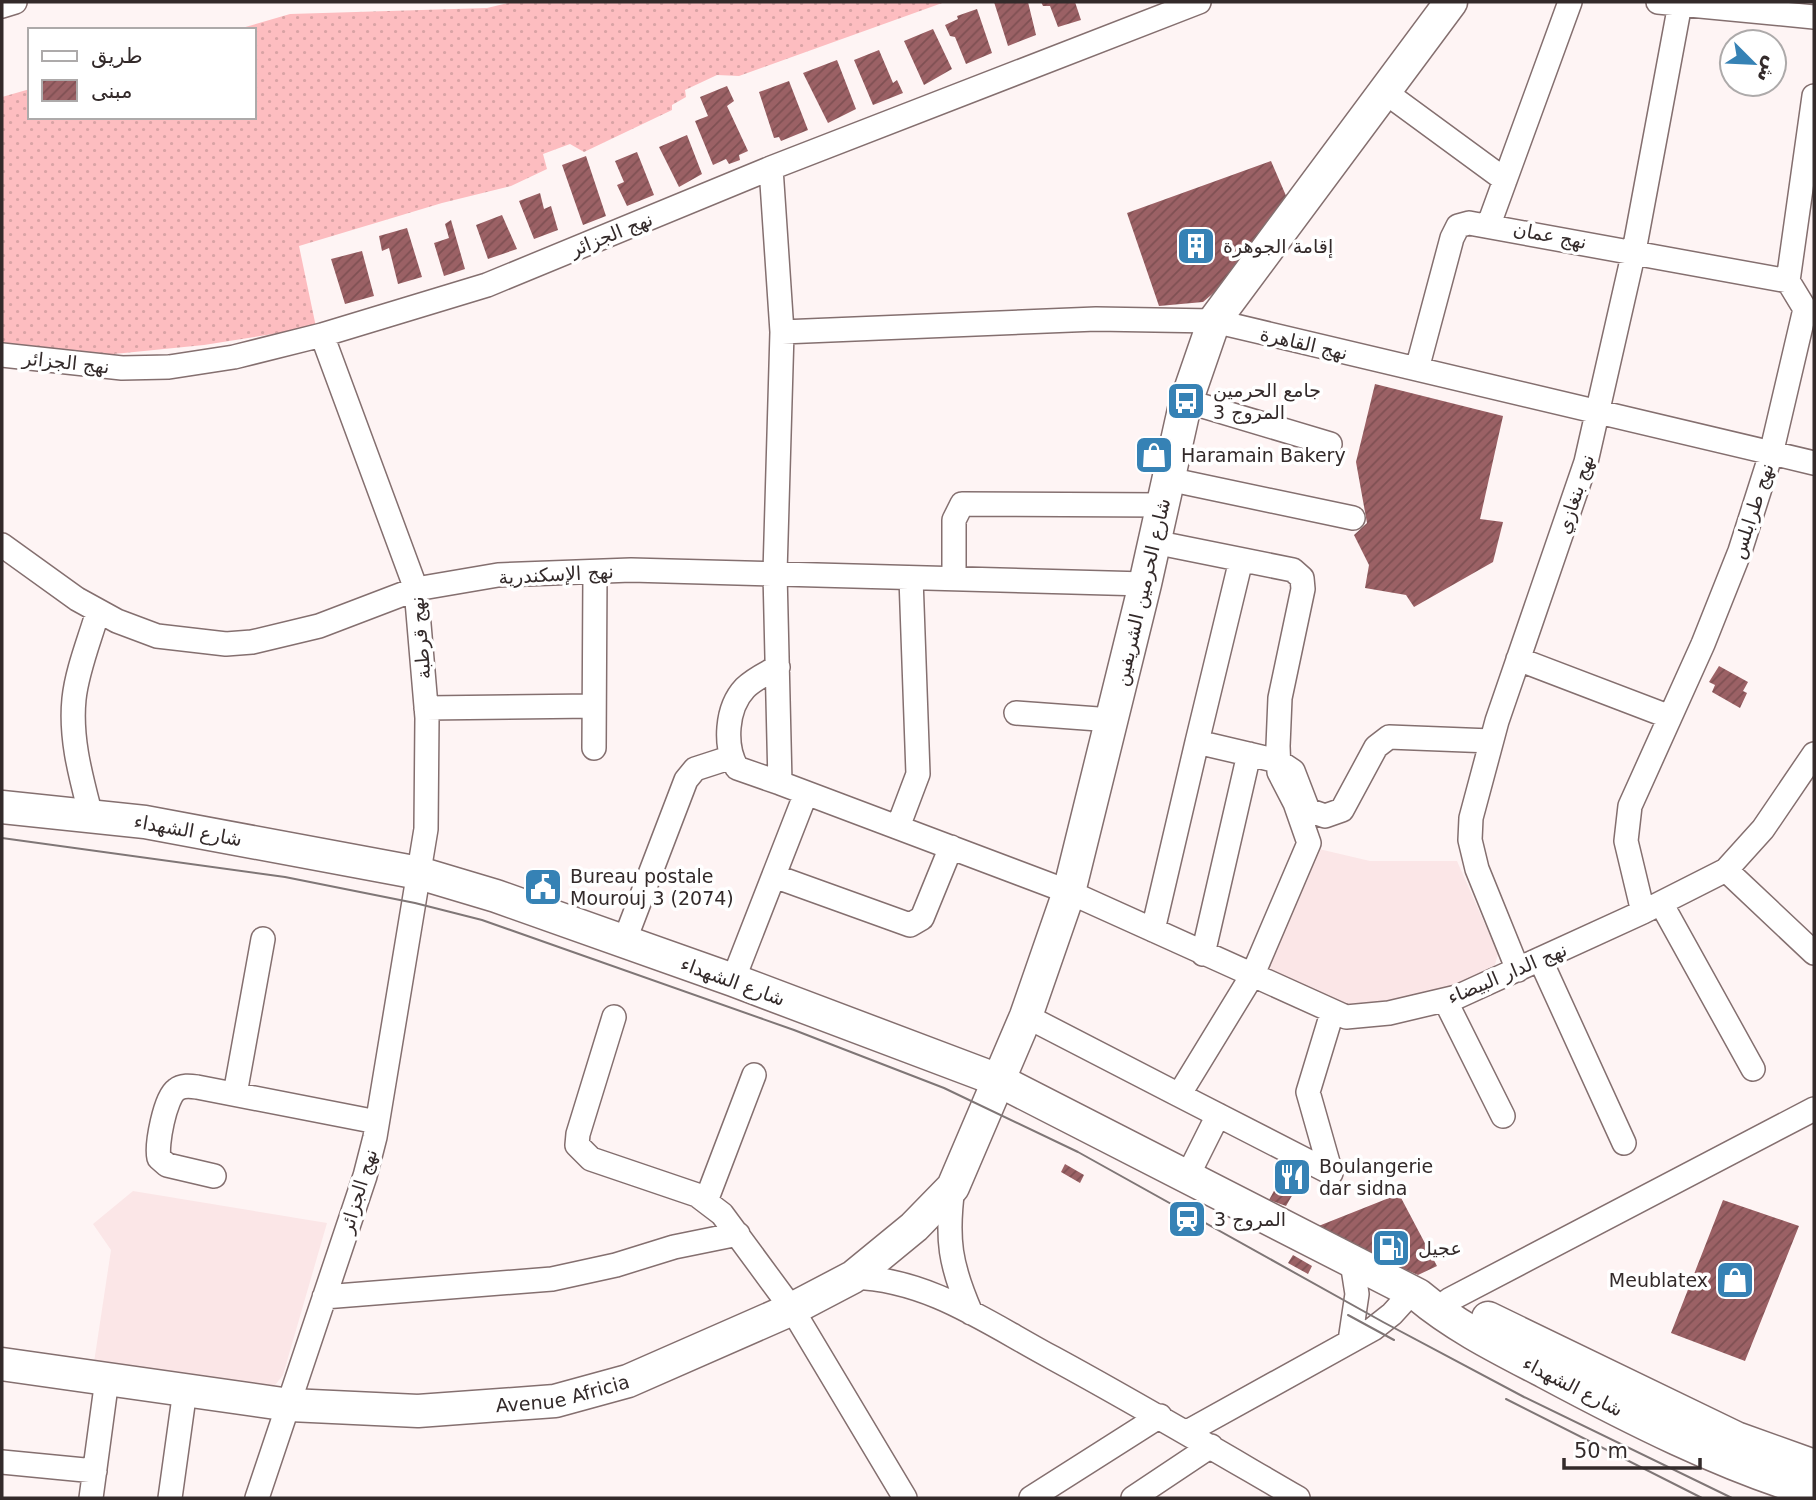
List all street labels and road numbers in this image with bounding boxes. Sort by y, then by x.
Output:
street label: نهج الجزائر [566,207,656,262]
street label: نهج عمان [1511,217,1589,254]
street label: نهج القاهرة [1258,322,1350,365]
street label: نهج الجزائر [20,346,111,378]
street label: نهج بنغازي [1552,451,1599,537]
street label: نهج طرابلس [1726,461,1779,562]
street label: شارع الحرمين الشريفين [1110,496,1175,688]
street label: نهج الإسكندرية [498,560,614,589]
street label: نهج قرطبة [405,596,436,680]
street label: شارع الشهداء [132,810,244,851]
street label: نهج الدار البيضاء [1444,938,1570,1009]
street label: شارع الشهداء [678,952,788,1011]
street label: نهج الجزائر [334,1146,382,1237]
street label: شارع الشهداء [1519,1351,1627,1421]
street label: Avenue Africia [495,1370,632,1416]

